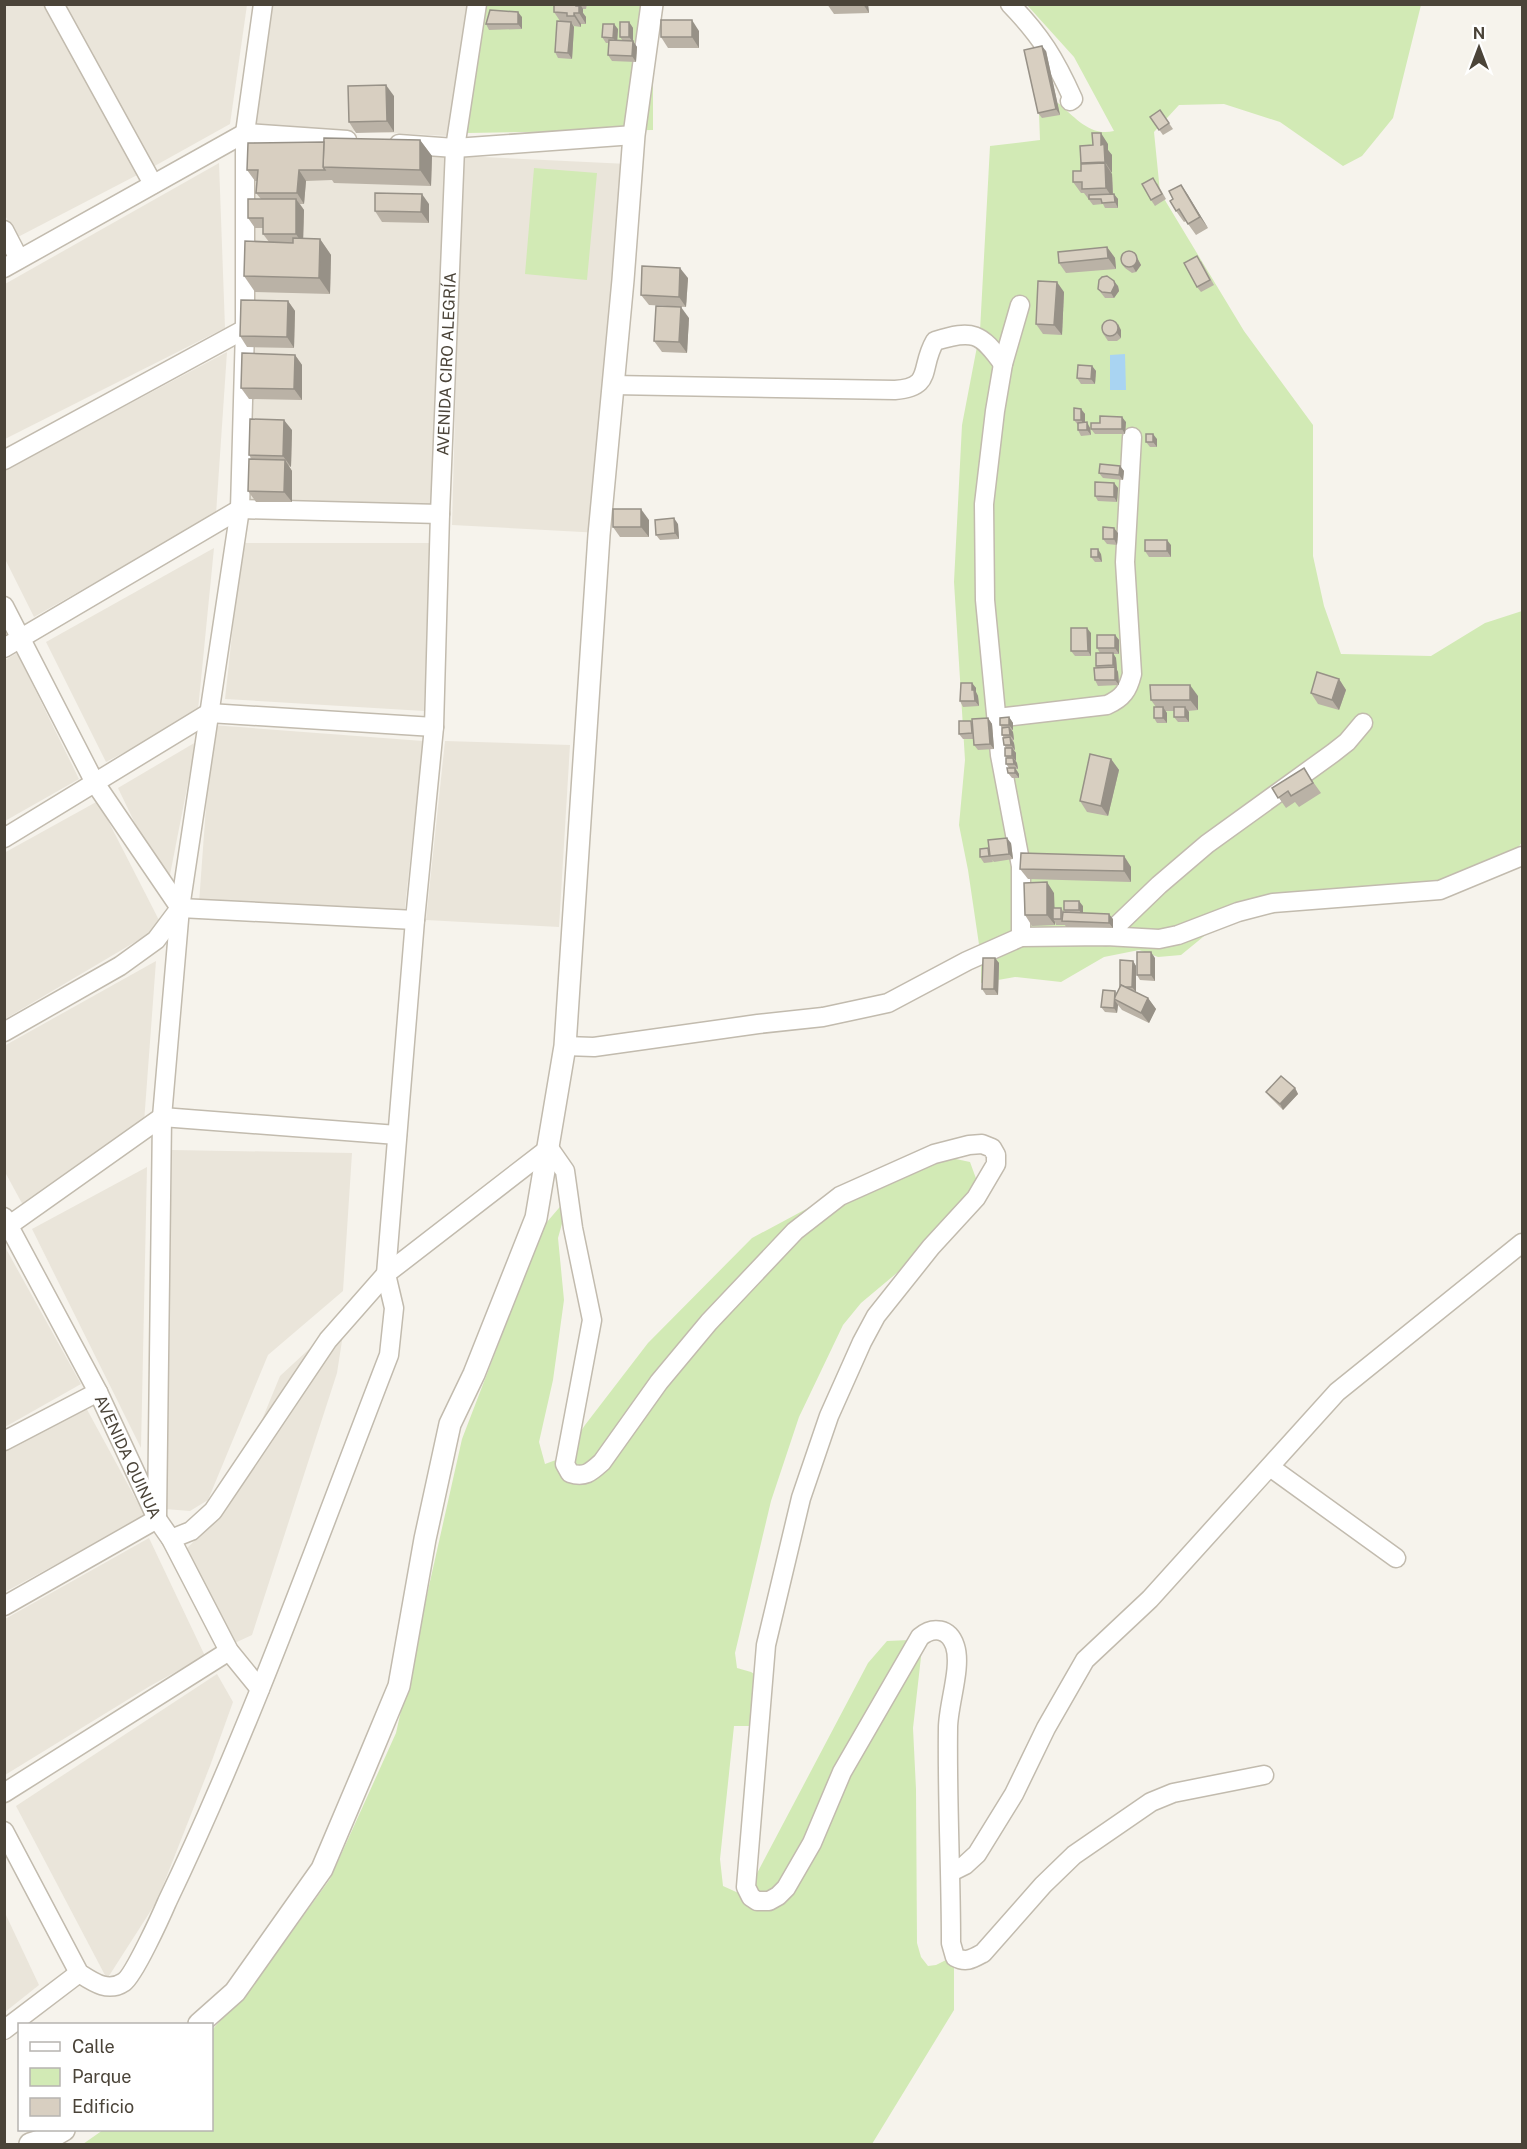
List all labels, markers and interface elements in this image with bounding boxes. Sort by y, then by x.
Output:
north arrow [1449,18,1509,78]
text: N [1473,24,1485,43]
street label: AVENIDA CIRO ALEGRÍA [433,272,460,456]
street label: AVENIDA QUINUA [91,1392,165,1522]
legend [18,2023,213,2131]
text: Calle [72,2036,115,2057]
text: Parque [72,2066,132,2087]
text: Edificio [72,2096,134,2117]

